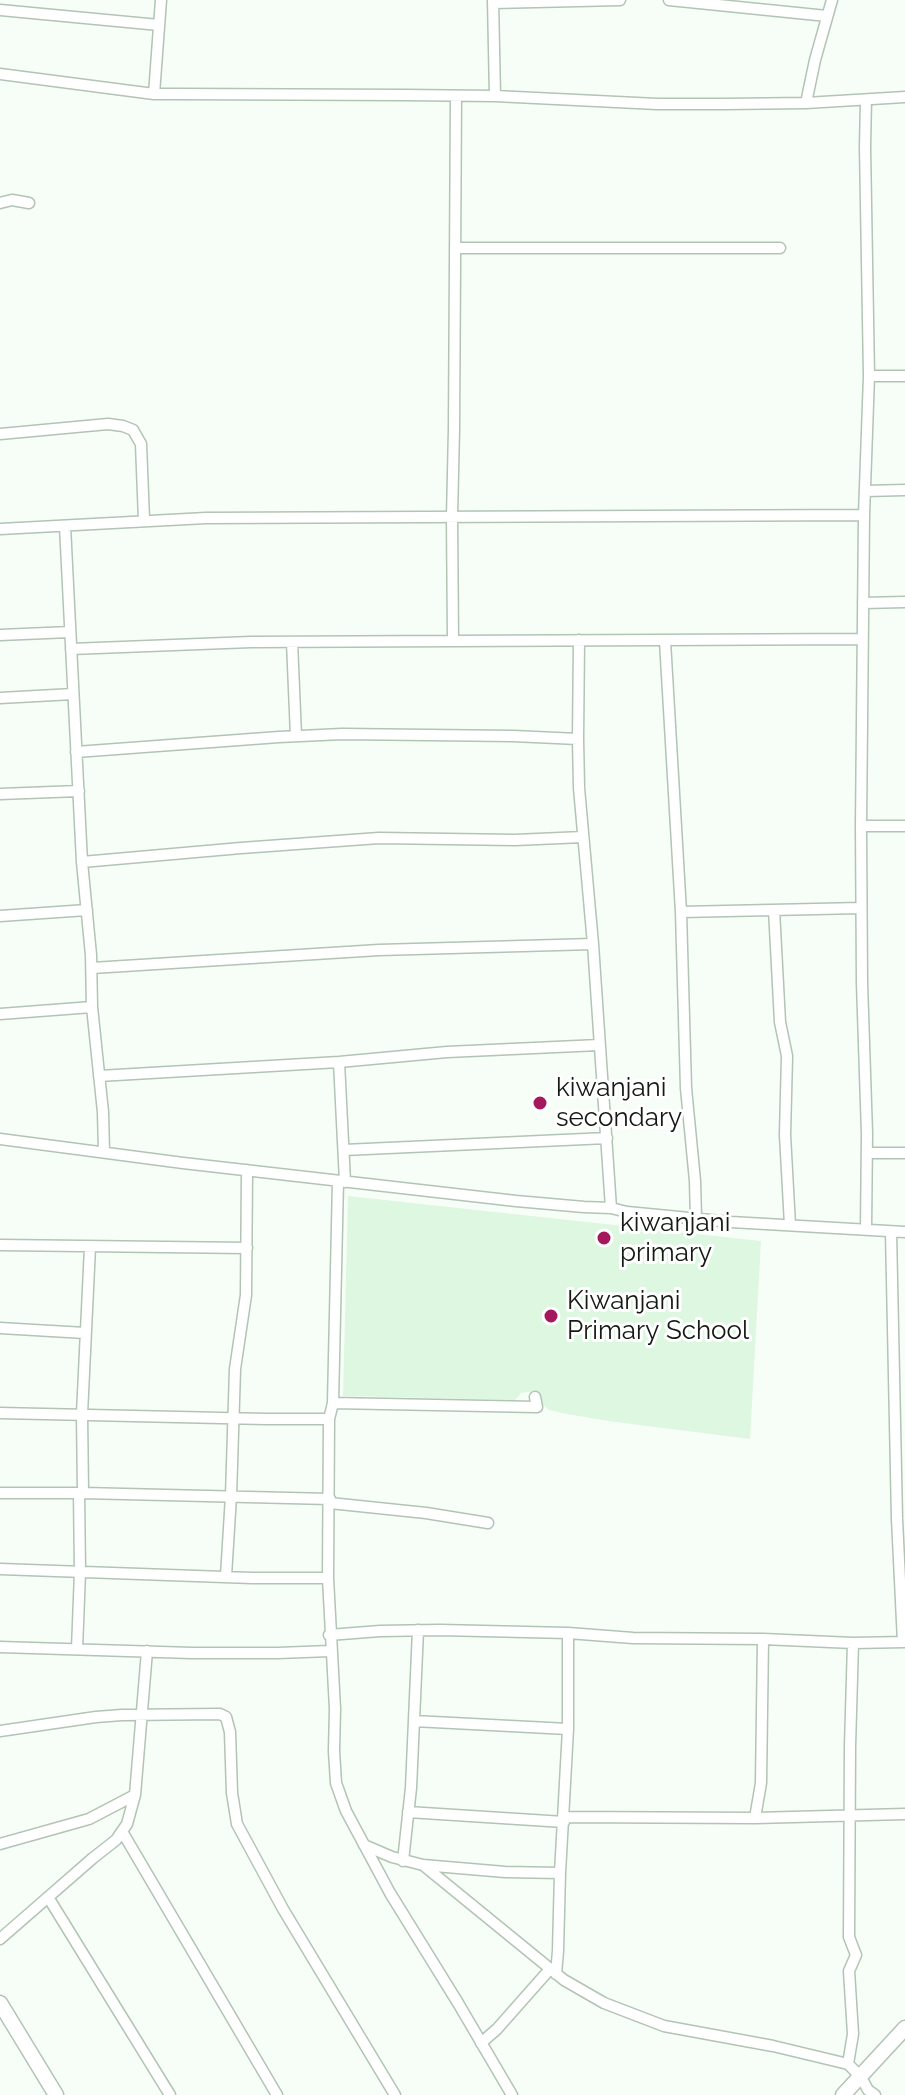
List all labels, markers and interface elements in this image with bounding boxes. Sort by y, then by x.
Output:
place label: kiwanjani secondary [556,1072,682,1134]
marker: kiwanjani secondary [531,1094,549,1112]
place label: kiwanjani primary [620,1207,730,1268]
marker: kiwanjani primary [595,1229,613,1247]
place label: Kiwanjani Primary School [567,1285,749,1346]
marker: Kiwanjani Primary School [542,1307,560,1325]

